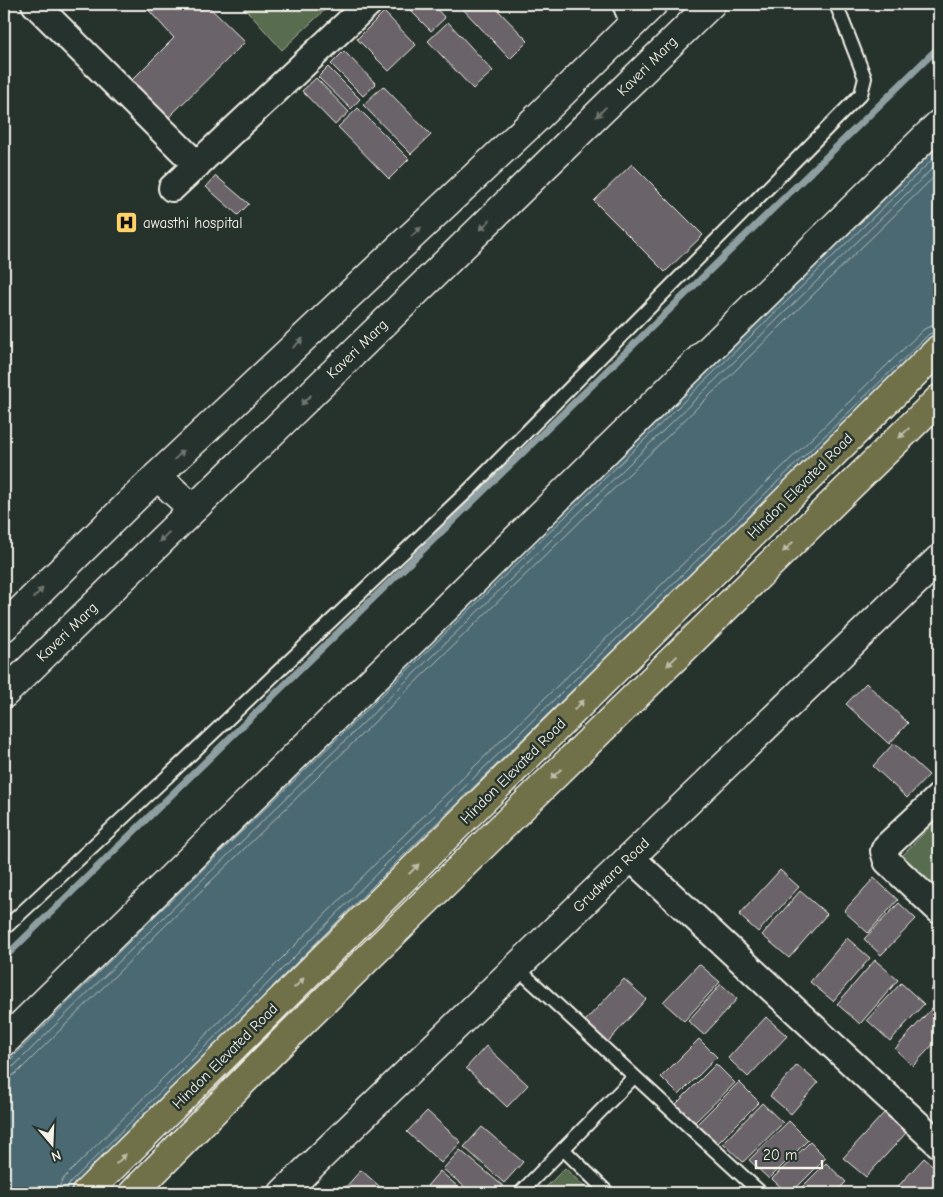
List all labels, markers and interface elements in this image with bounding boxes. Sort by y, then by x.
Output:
street label: Kaveri Marg [613,32,681,100]
one-way arrow [596,106,608,118]
hospital icon: awasthi hospital [115,211,139,235]
place label: awasthi hospital [143,214,243,232]
one-way arrow [479,219,491,231]
one-way arrow [410,226,422,238]
street label: Kaveri Marg [323,316,391,382]
one-way arrow [292,337,304,349]
one-way arrow [300,393,312,405]
one-way arrow [899,427,911,439]
street label: Hindon Elevated Road [743,429,857,543]
one-way arrow [173,449,185,461]
one-way arrow [158,531,170,543]
one-way arrow [783,541,795,553]
one-way arrow [32,587,44,599]
street label: Kaveri Marg [33,599,101,665]
one-way arrow [666,655,678,667]
one-way arrow [573,699,585,711]
street label: Hindon Elevated Road [456,714,570,828]
one-way arrow [550,768,562,780]
street label: Grudwara Road [569,834,653,916]
one-way arrow [408,863,420,875]
one-way arrow [292,977,304,989]
street label: Hindon Elevated Road [168,999,282,1113]
north arrow [28,1120,78,1170]
scale bar [756,1137,822,1169]
text: N [49,1146,63,1165]
text: 20 m [763,1146,797,1164]
one-way arrow [115,1153,127,1165]

